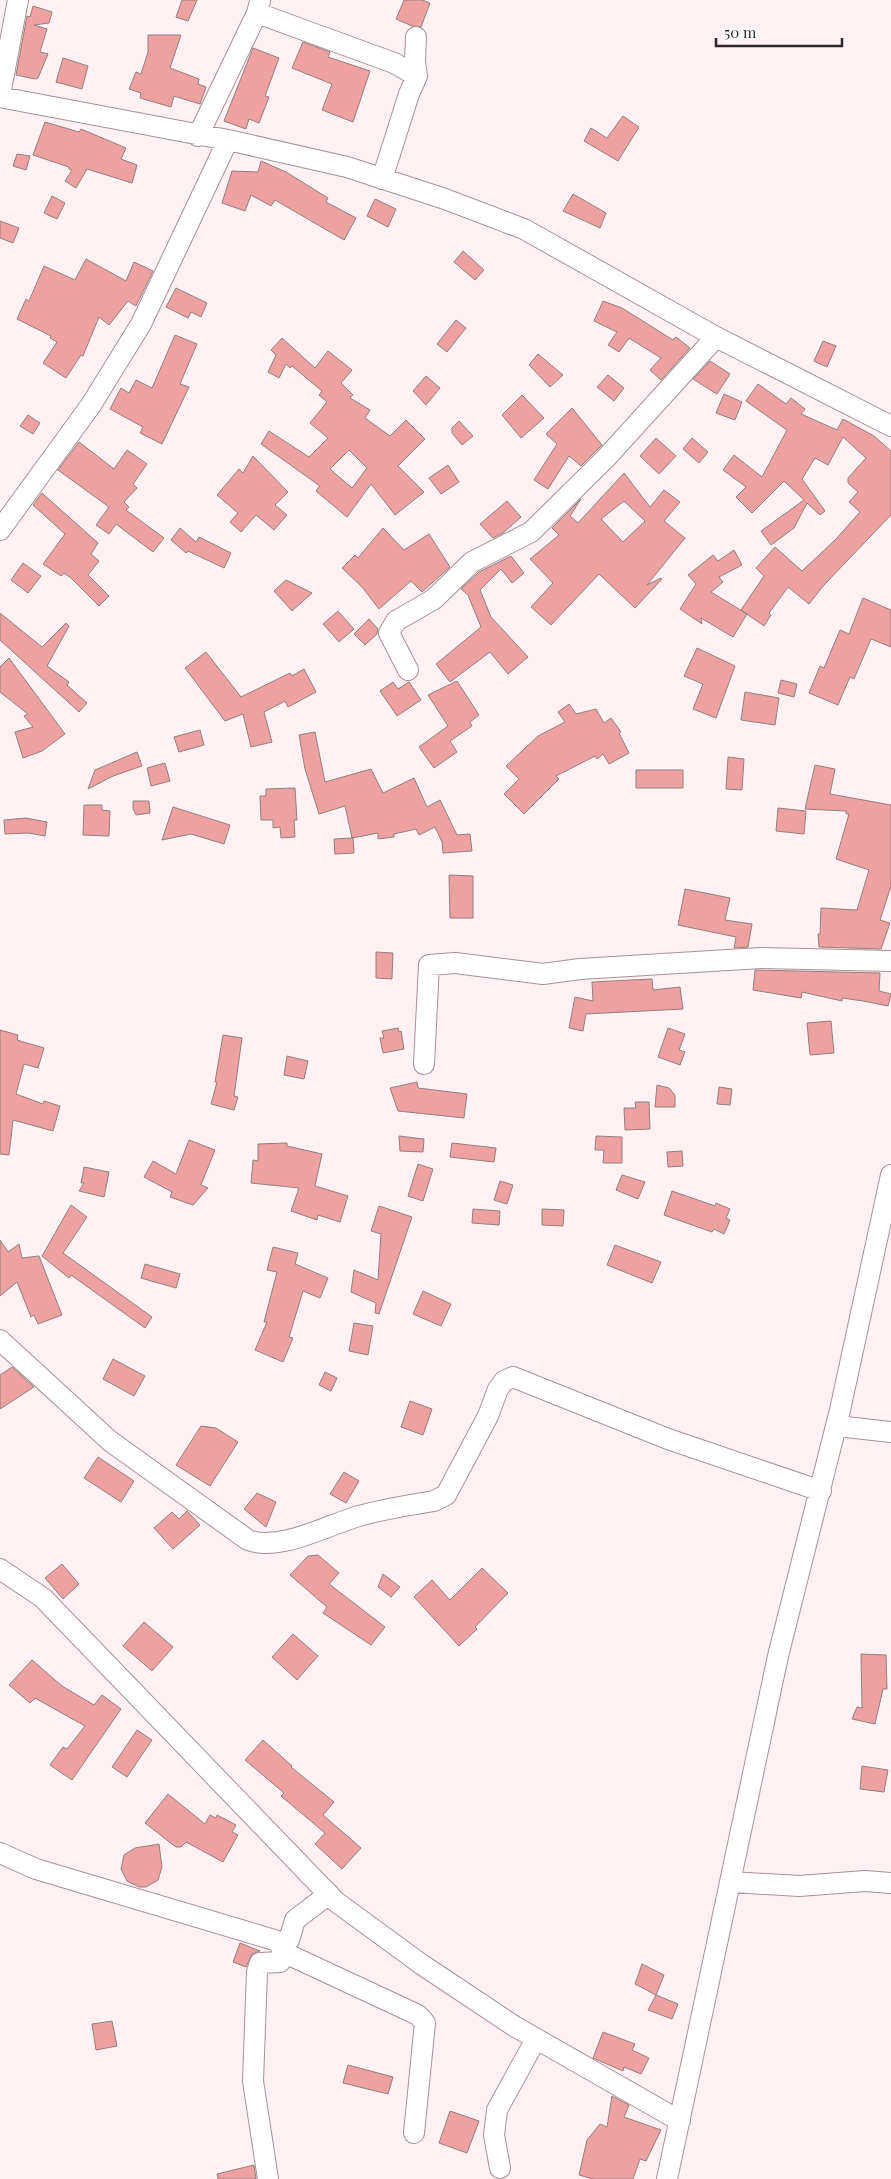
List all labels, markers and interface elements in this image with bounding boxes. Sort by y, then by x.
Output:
scale bar [716,15,842,47]
text: 50 m [724,22,757,42]

